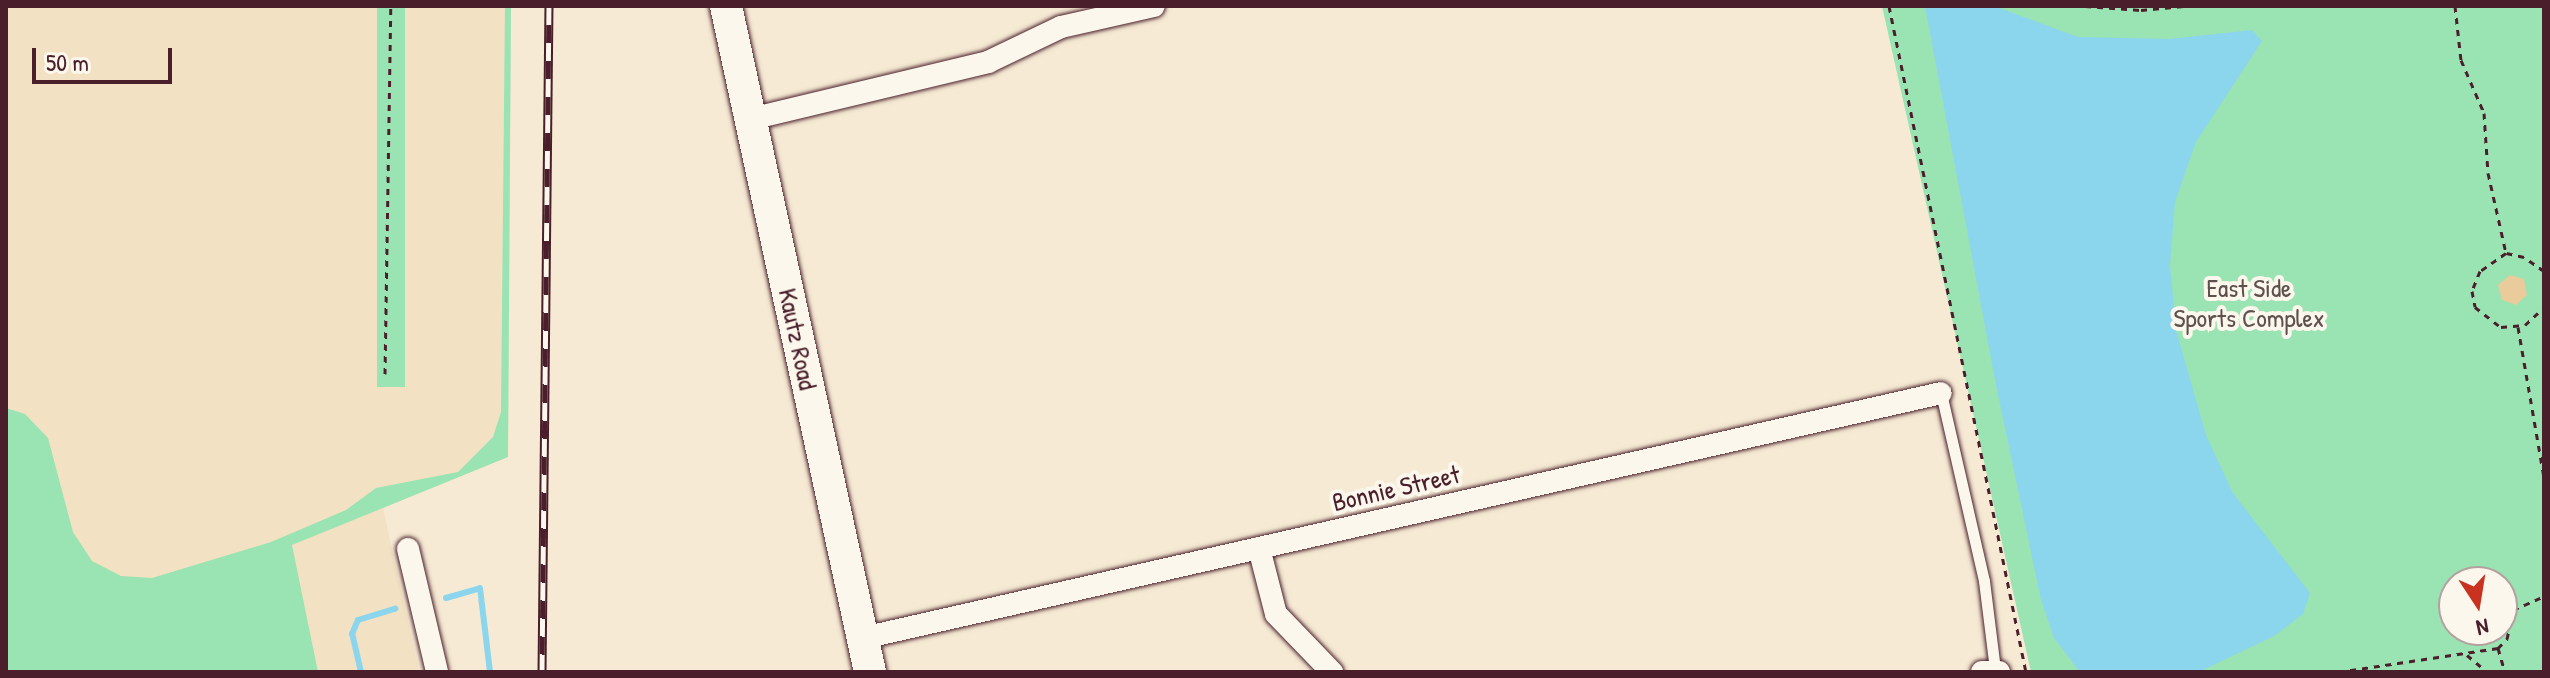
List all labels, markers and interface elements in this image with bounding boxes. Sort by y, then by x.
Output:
scale bar [36,32,176,82]
text: 50 m [46,46,89,78]
park label: East Side Sports Complex [2174,272,2324,334]
street label: Kautz Road [772,285,824,393]
street label: Bonnie Street [1329,458,1463,518]
north arrow [2438,566,2518,646]
text: N [2474,612,2491,643]

